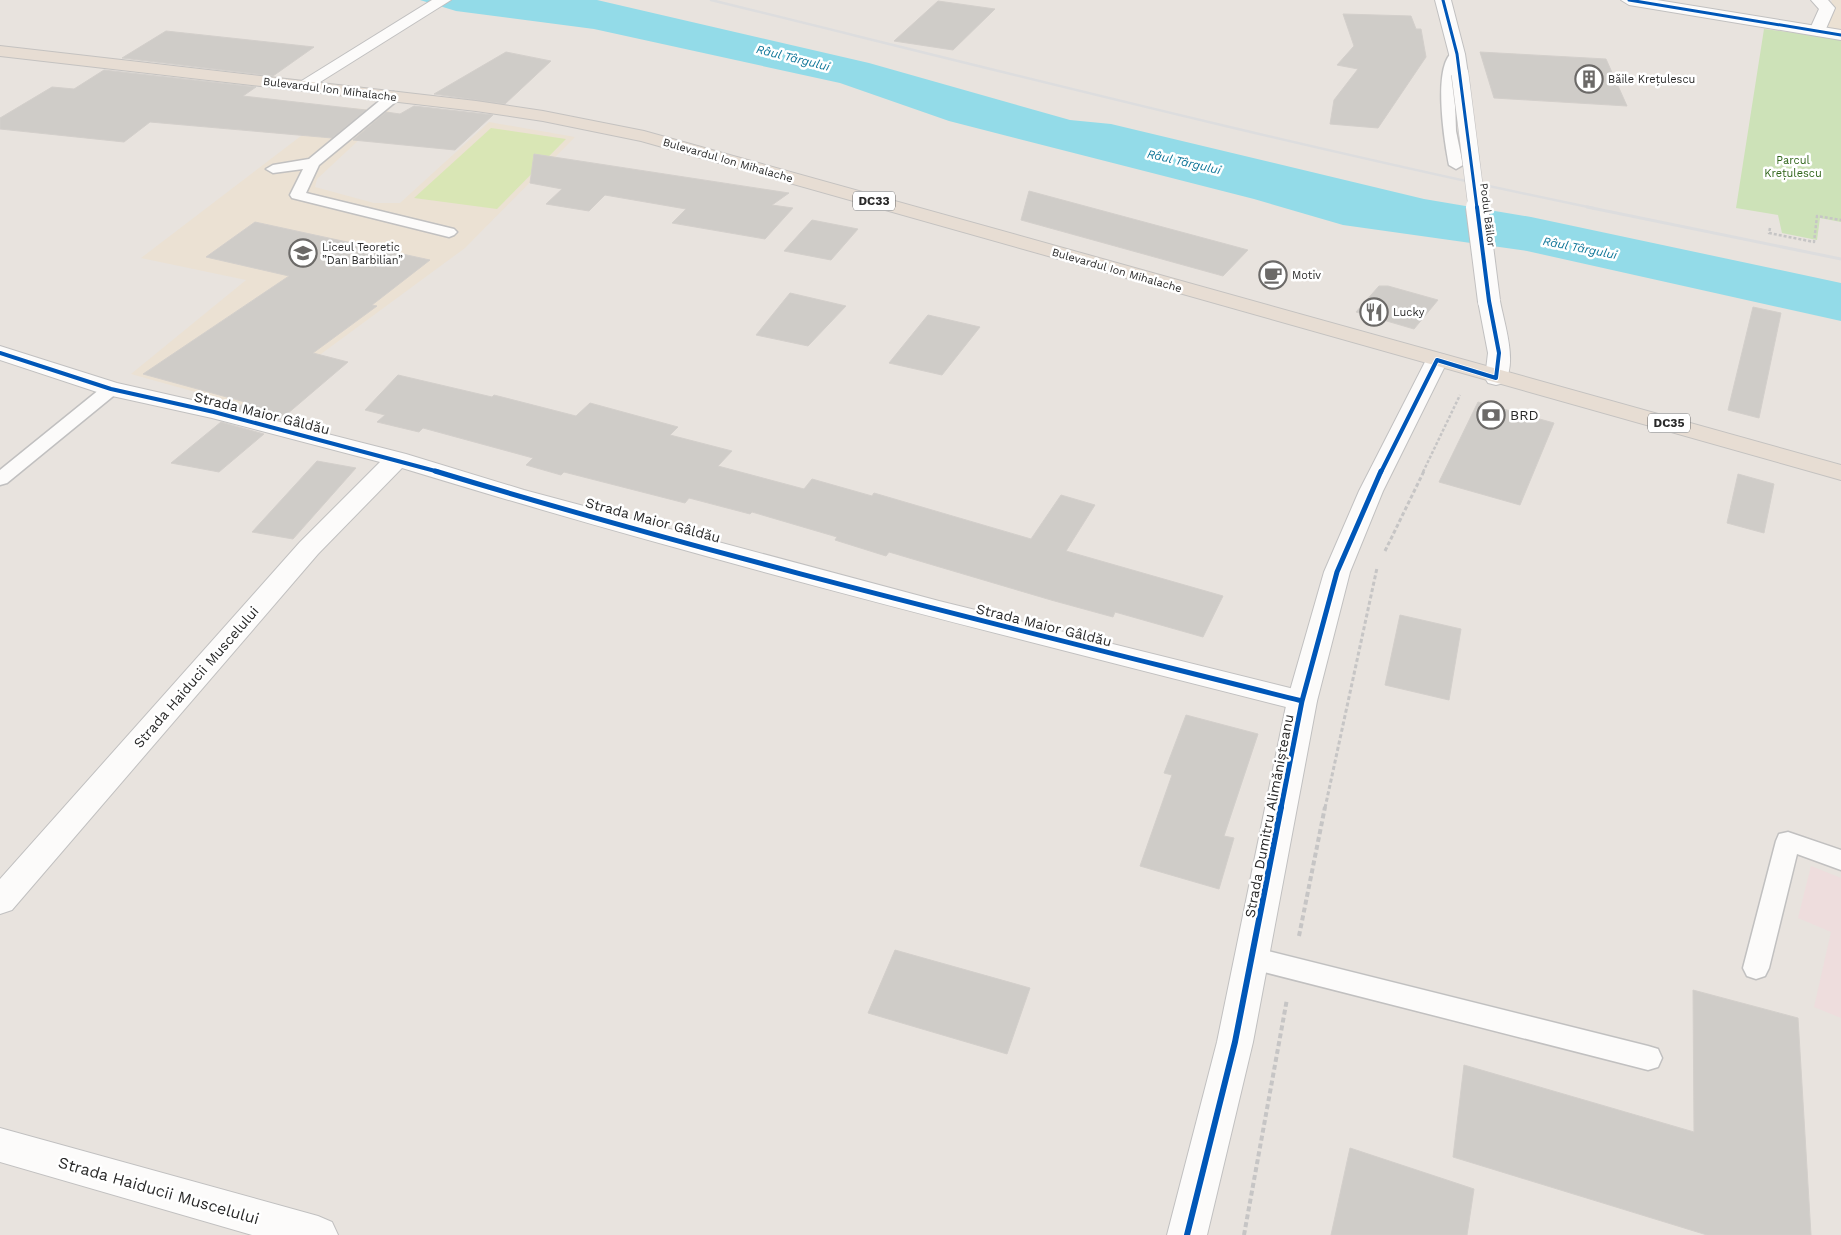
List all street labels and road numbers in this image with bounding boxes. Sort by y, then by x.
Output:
street label: Bulevardul Ion Mihalache [262,75,398,104]
street label: Bulevardul Ion Mihalache [661,136,794,185]
street label: Podul Băilor [1477,182,1498,248]
road number: DC33 [853,192,895,210]
street label: Bulevardul Ion Mihalache [1050,246,1183,295]
street label: Strada Maior Gâldău [193,388,331,438]
road number: DC35 [1648,413,1690,432]
street label: Strada Maior Gâldău [584,494,722,546]
street label: Strada Maior Gâldău [975,600,1113,650]
street label: Strada Haiducii Muscelului [130,603,262,751]
street label: Strada Dumitru Alimănișteanu [1241,713,1298,919]
street label: Strada Haiducii Muscelului [56,1153,262,1228]

